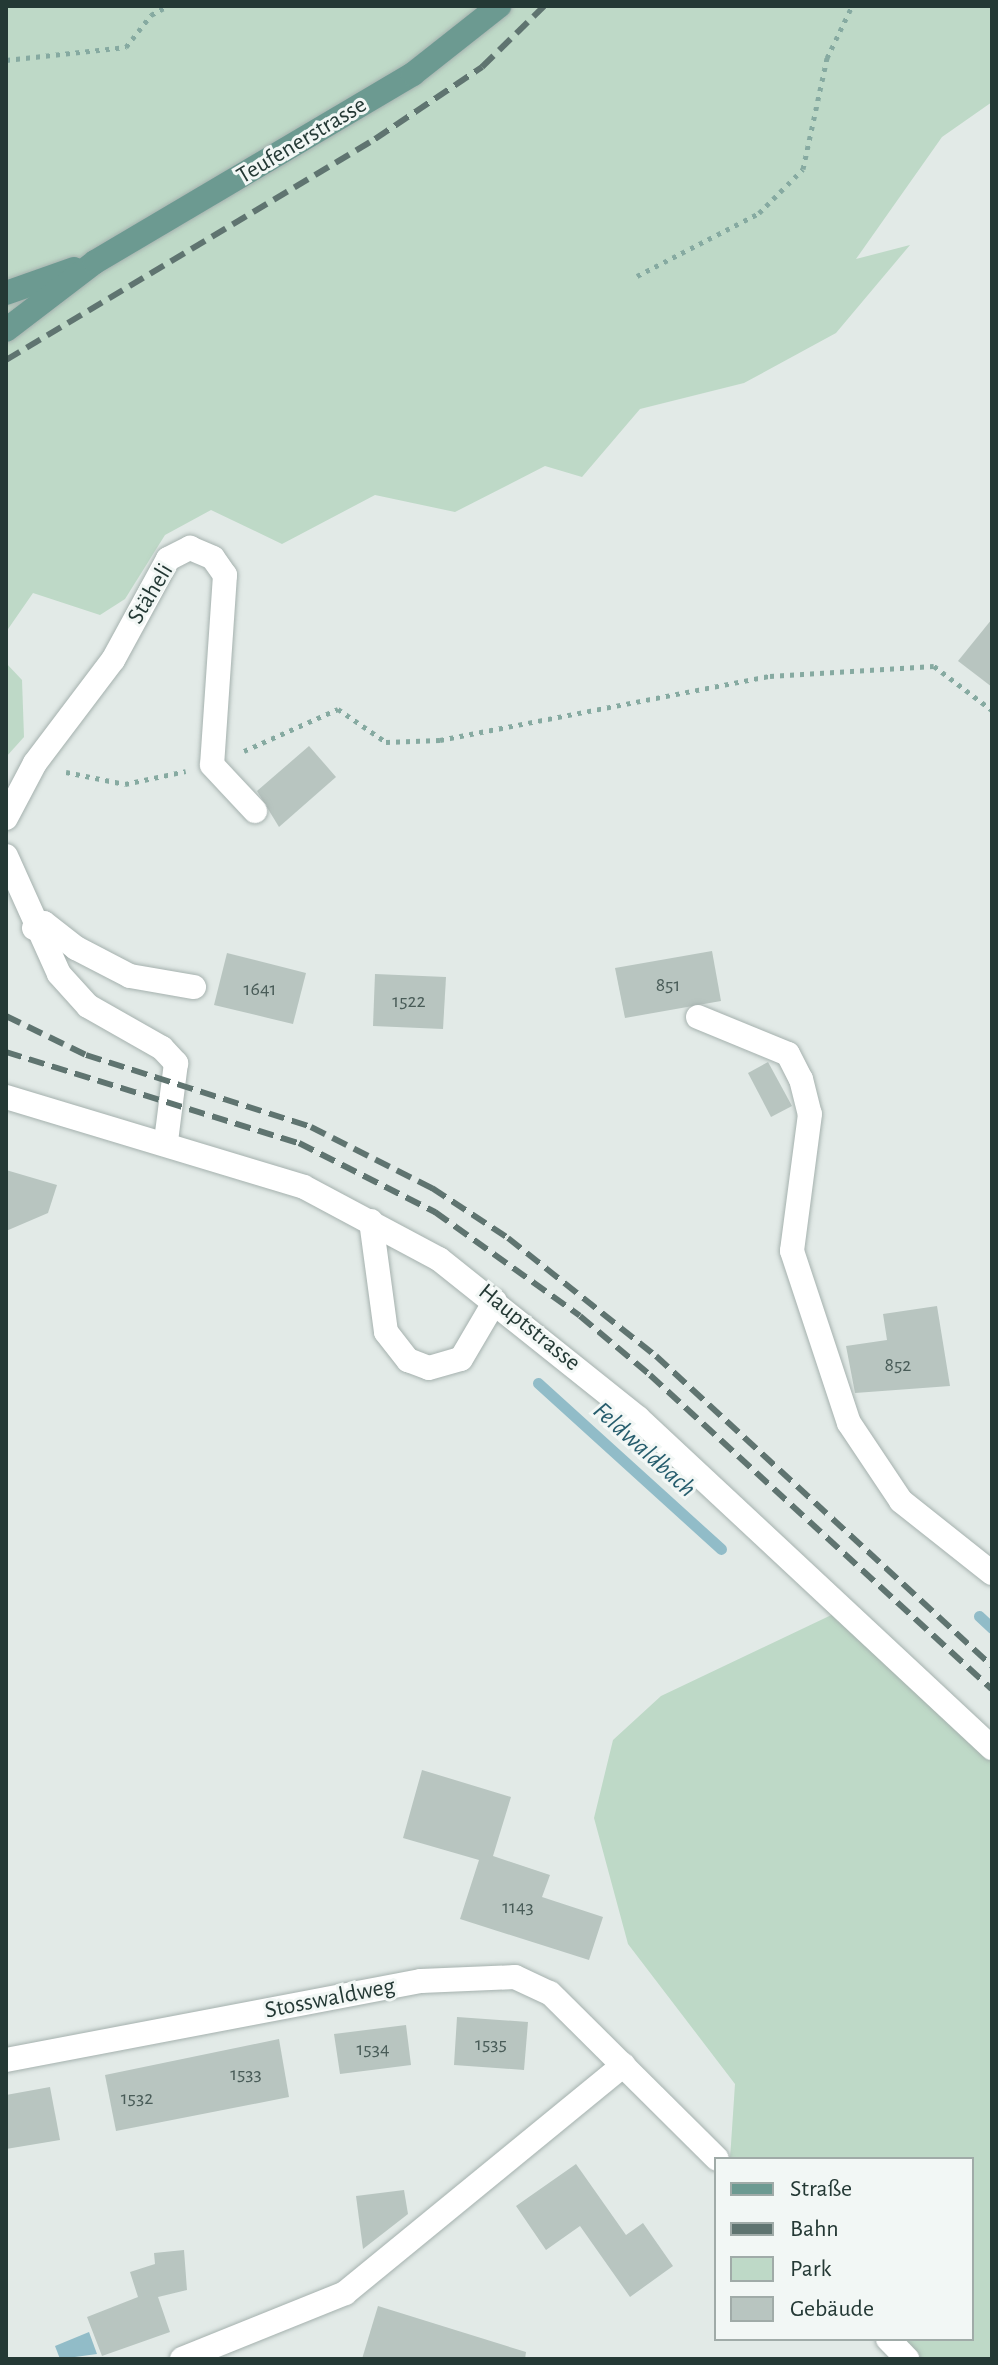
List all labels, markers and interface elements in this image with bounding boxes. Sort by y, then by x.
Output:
street label: Teufenerstrasse [232,91,372,191]
street label: Stäheli [122,559,180,629]
house number: 851 [656,973,680,997]
house number: 1641 [244,977,276,1001]
house number: 1522 [392,989,426,1013]
street label: Hauptstrasse [472,1278,586,1378]
house number: 852 [885,1353,911,1377]
water label: Feldwaldbach [586,1396,702,1504]
house number: 1143 [502,1895,534,1919]
street label: Stosswaldweg [263,1972,397,2026]
house number: 1535 [475,2032,507,2056]
house number: 1534 [356,2037,390,2061]
house number: 1533 [230,2062,262,2086]
house number: 1532 [121,2086,153,2110]
legend [714,2157,974,2341]
text: Straße [790,2177,852,2201]
text: Bahn [790,2217,839,2241]
text: Park [790,2257,831,2281]
text: Gebäude [790,2297,874,2321]

